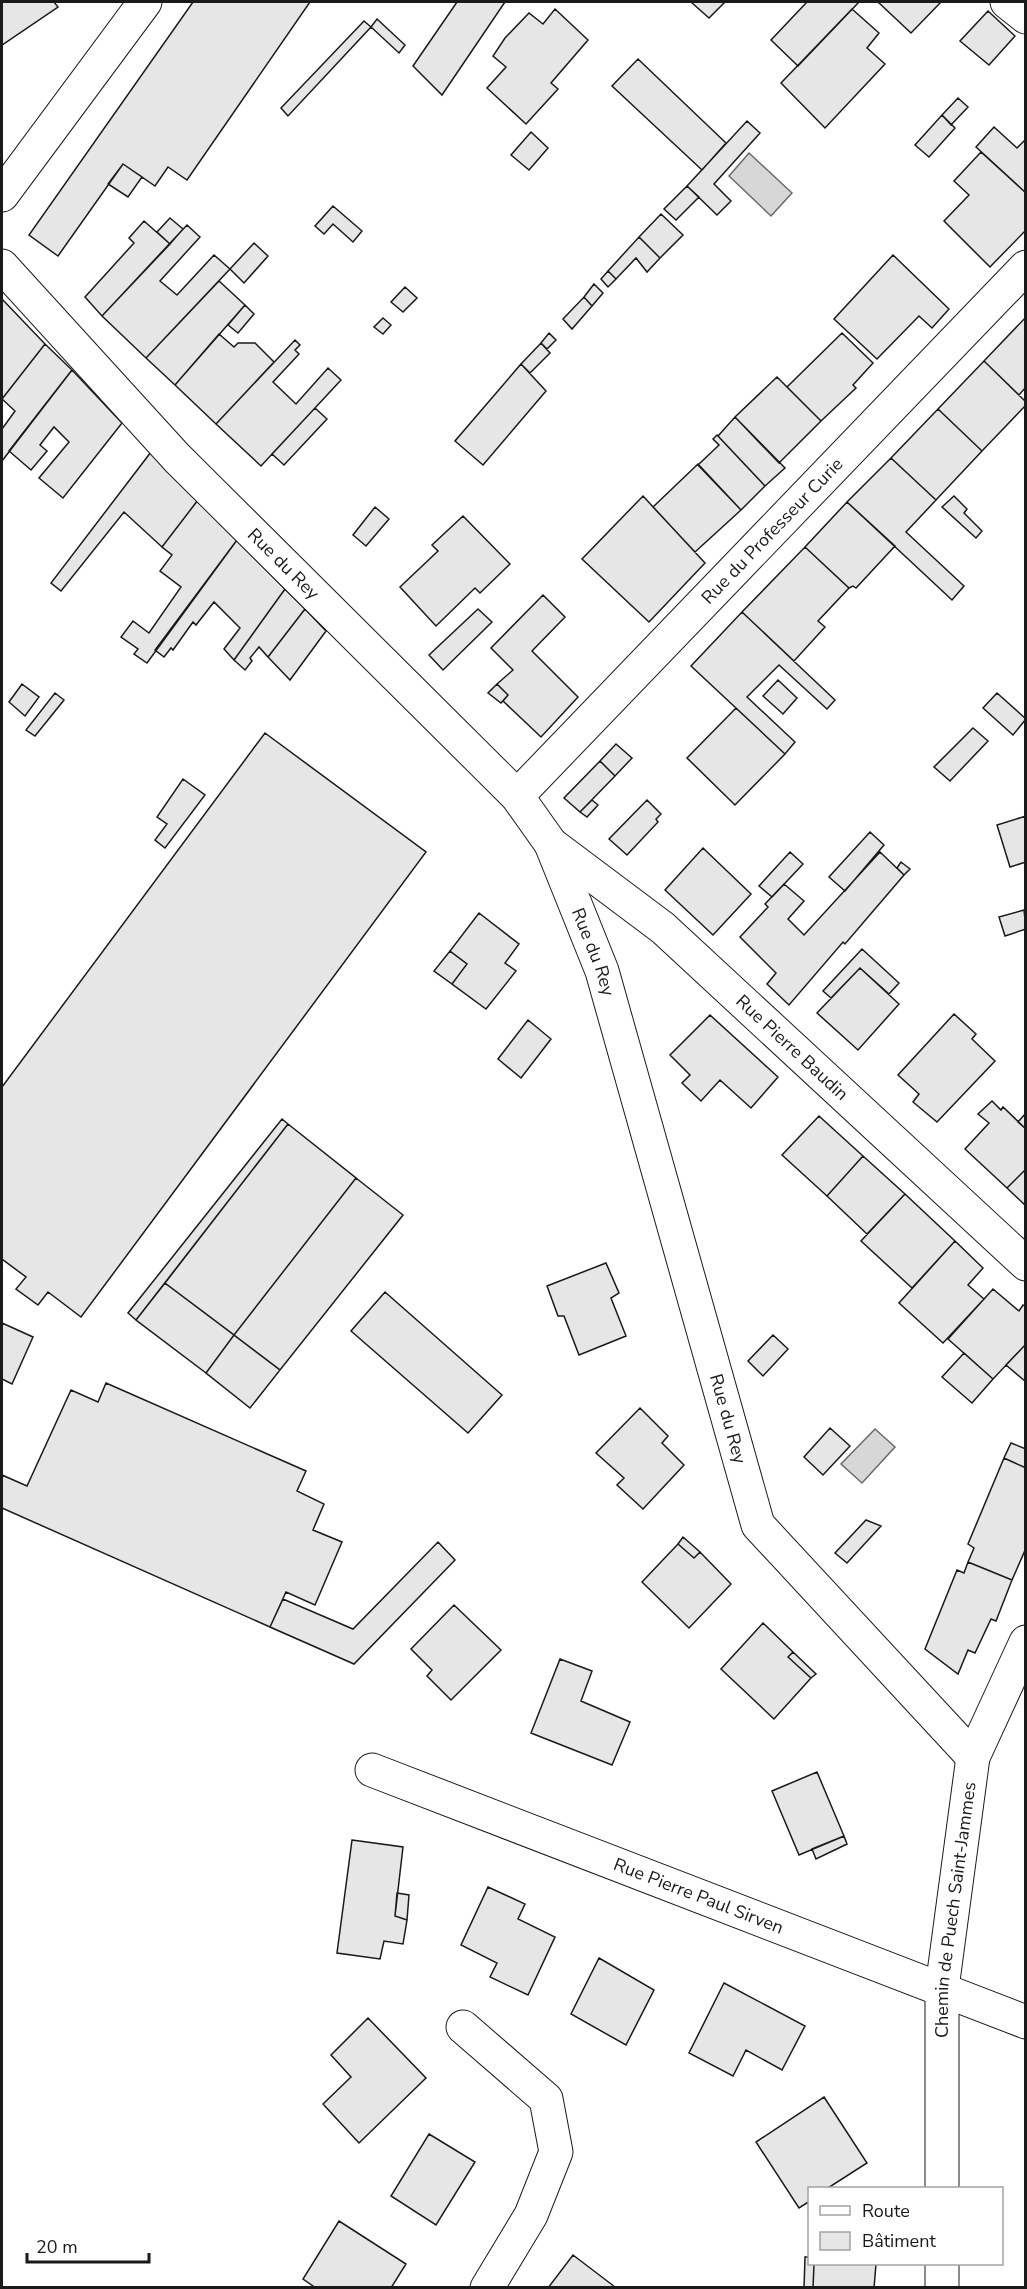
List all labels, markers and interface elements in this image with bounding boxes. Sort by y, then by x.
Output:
street label: Rue du Professeur Curie [696,452,848,609]
street label: Rue du Rey [242,523,325,605]
street label: Rue du Rey [566,904,621,999]
street label: Rue Pierre Baudin [731,989,854,1106]
street label: Rue du Rey [704,1371,752,1467]
street label: Chemin de Puech Saint-Jammes [930,1780,982,2038]
street label: Rue Pierre Paul Sirven [610,1852,787,1939]
legend [808,2187,1003,2265]
text: Route [862,2199,910,2223]
scale bar [27,2226,148,2264]
text: Bâtiment [862,2229,936,2253]
text: 20 m [36,2235,78,2259]

